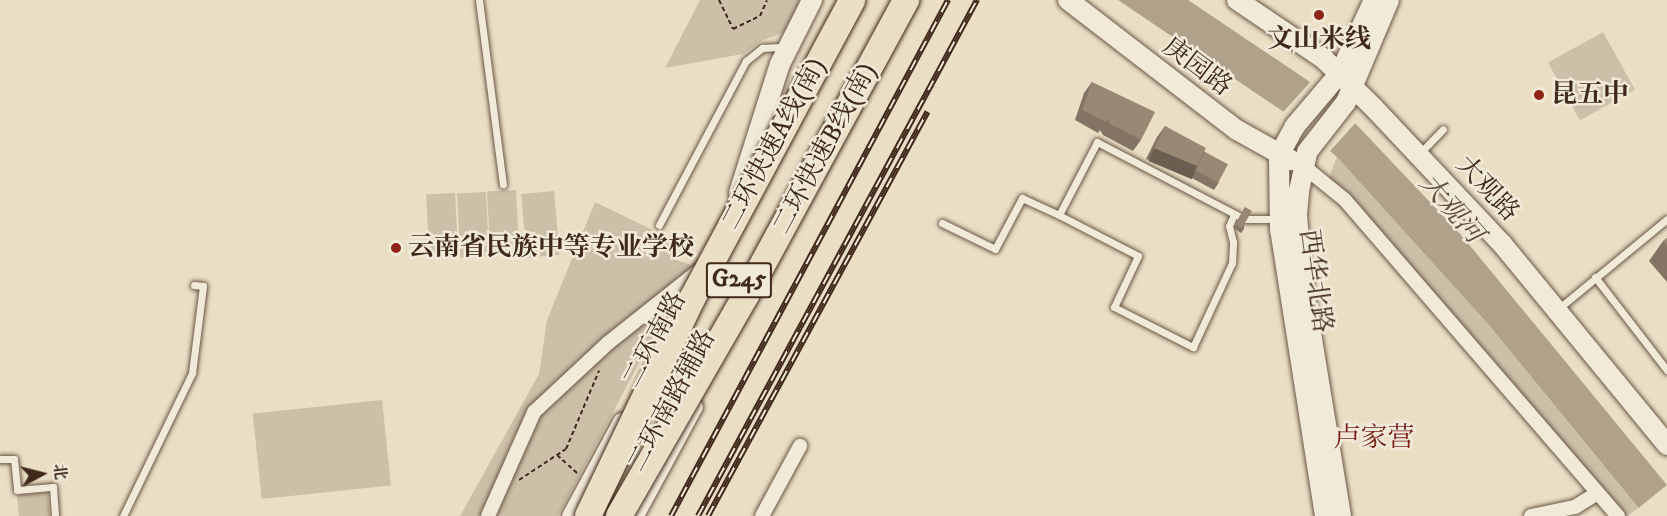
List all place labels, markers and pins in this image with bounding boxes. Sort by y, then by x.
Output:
marker: 文山米线 [1312,8,1326,22]
place label: 文山米线 [1267,24,1371,56]
place label: 昆五中 [1551,79,1629,111]
marker: 昆五中 [1532,88,1546,102]
place label: 云南省民族中等专业学校 [408,232,694,264]
marker: 云南省民族中等专业学校 [389,241,403,255]

